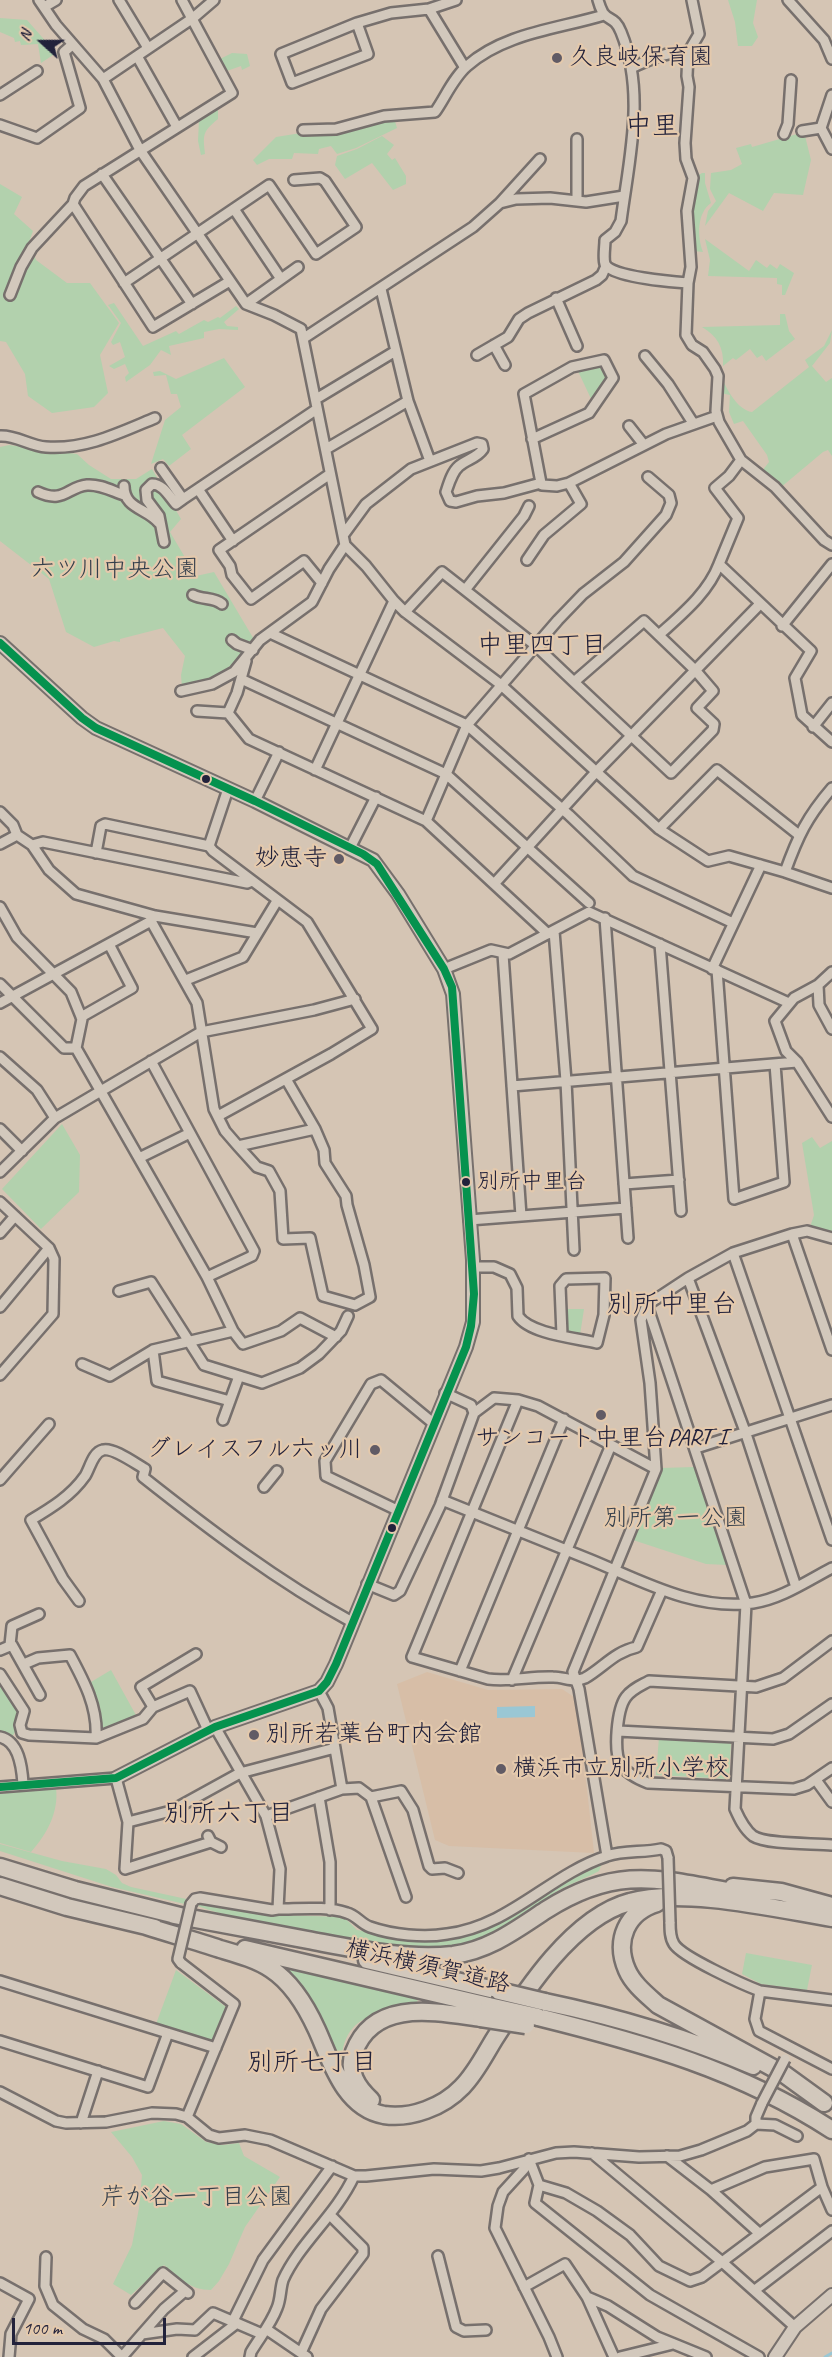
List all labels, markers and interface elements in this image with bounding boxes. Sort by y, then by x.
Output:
north arrow [12,12,72,72]
text: N [14,27,36,44]
place label: 久良岐保育園 [569,44,713,72]
marker: 久良岐保育園 [550,51,564,65]
district label: 中里 [625,111,679,143]
park label: 六ツ川中央公園 [31,556,199,584]
district label: 中里四丁目 [477,630,607,662]
unlabelled marker [200,773,212,785]
place label: 妙恵寺 [255,845,327,873]
marker: 妙恵寺 [332,852,346,866]
place label: 別所中里台 [477,1169,587,1195]
marker: 別所中里台 [460,1176,472,1188]
district label: 別所中里台 [607,1289,737,1321]
marker: サンコート中里台PART I [594,1408,608,1422]
place label: サンコート中里台PART I [475,1425,727,1453]
place label: グレイスフル六ッ川 [147,1436,363,1464]
marker: グレイスフル六ッ川 [368,1443,382,1457]
park label: 別所第一公園 [604,1505,748,1533]
unlabelled marker [386,1522,398,1534]
place label: 別所若葉台町内会館 [266,1721,482,1749]
marker: 別所若葉台町内会館 [247,1728,261,1742]
place label: 横浜市立別所小学校 [513,1755,729,1783]
marker: 横浜市立別所小学校 [494,1762,508,1776]
district label: 別所六丁目 [164,1798,294,1830]
street label: 横浜横須賀道路 [343,1934,513,2000]
district label: 別所七丁目 [247,2047,377,2079]
park label: 芹が谷一丁目公園 [101,2184,293,2212]
scale bar [15,2306,170,2344]
text: 100 m [23,2317,62,2339]

